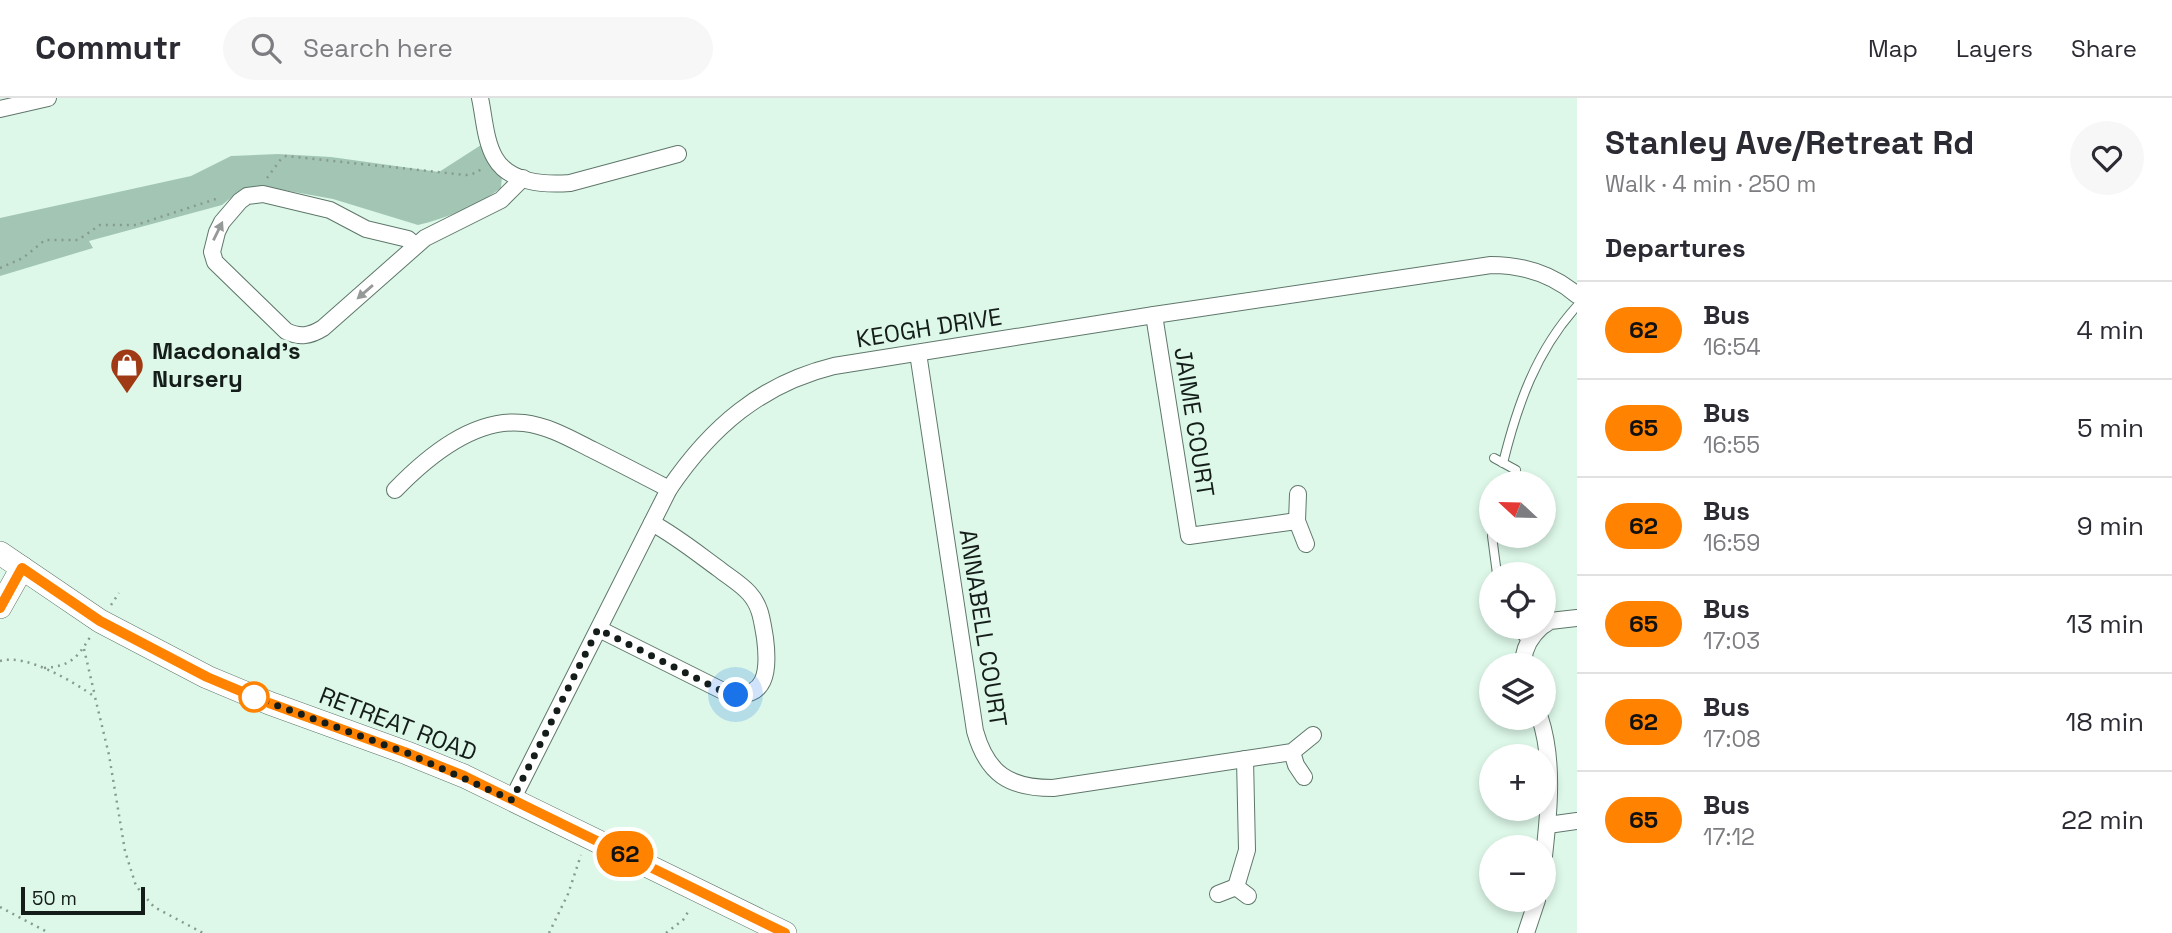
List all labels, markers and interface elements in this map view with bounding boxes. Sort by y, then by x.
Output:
search box [223,17,713,80]
text: Commutr [35,27,181,69]
icon: search [247,29,285,67]
text: Search here [303,31,453,65]
text: Map [1868,33,1918,64]
text: Layers [1956,33,2033,64]
text: Share [2071,33,2137,64]
button: heart [2070,121,2144,195]
text: Stanley Ave/Retreat Rd [1605,122,1974,164]
text: Walk · 4 min · 250 m [1605,169,1816,199]
one-way arrow [213,221,224,241]
text: Departures [1605,231,1746,265]
one-way arrow [357,284,374,299]
text: Bus [1703,298,1750,332]
street label: KEOGH DRIVE [854,301,1004,354]
text: 4 min [2076,313,2144,347]
text: 62 [1629,314,1658,345]
text: 16:54 [1703,332,1761,362]
place label: Macdonald’s Nursery [152,335,301,394]
street label: JAIME COURT [1167,345,1222,499]
shop icon: Macdonald’s Nursery [108,346,146,395]
text: Bus [1703,396,1750,430]
text: 5 min [2077,411,2144,445]
text: 65 [1629,412,1658,443]
text: 16:55 [1703,430,1760,460]
north arrow [1479,471,1556,548]
map controls [1479,471,1556,912]
text: Bus [1703,494,1750,528]
text: 9 min [2077,509,2144,543]
text: 62 [1629,510,1658,541]
street label: ANNABELL COURT [953,527,1014,729]
text: 16:59 [1703,528,1760,558]
button: locate [1479,562,1556,639]
text: Bus [1703,592,1750,626]
text: 13 min [2066,607,2144,641]
text: 65 [1629,608,1658,639]
text: 17:03 [1703,626,1760,656]
button: layers [1479,653,1556,730]
your location [718,677,753,712]
street label: RETREAT ROAD [315,679,481,768]
unlabelled marker [239,682,269,712]
text: Bus [1703,690,1750,724]
text: 18 min [2066,705,2144,739]
text: 62 [1629,706,1658,737]
text: 17:08 [1703,724,1760,754]
button: + [1479,744,1556,821]
text: Bus [1703,788,1750,822]
text: 22 min [2061,803,2144,837]
text: 65 [1629,804,1658,835]
text: 17:12 [1703,822,1755,852]
line badge: 62 [594,831,656,877]
button: − [1479,835,1556,912]
text: 62 [611,838,640,869]
scale bar [21,884,145,916]
text: 50 m [32,886,77,911]

